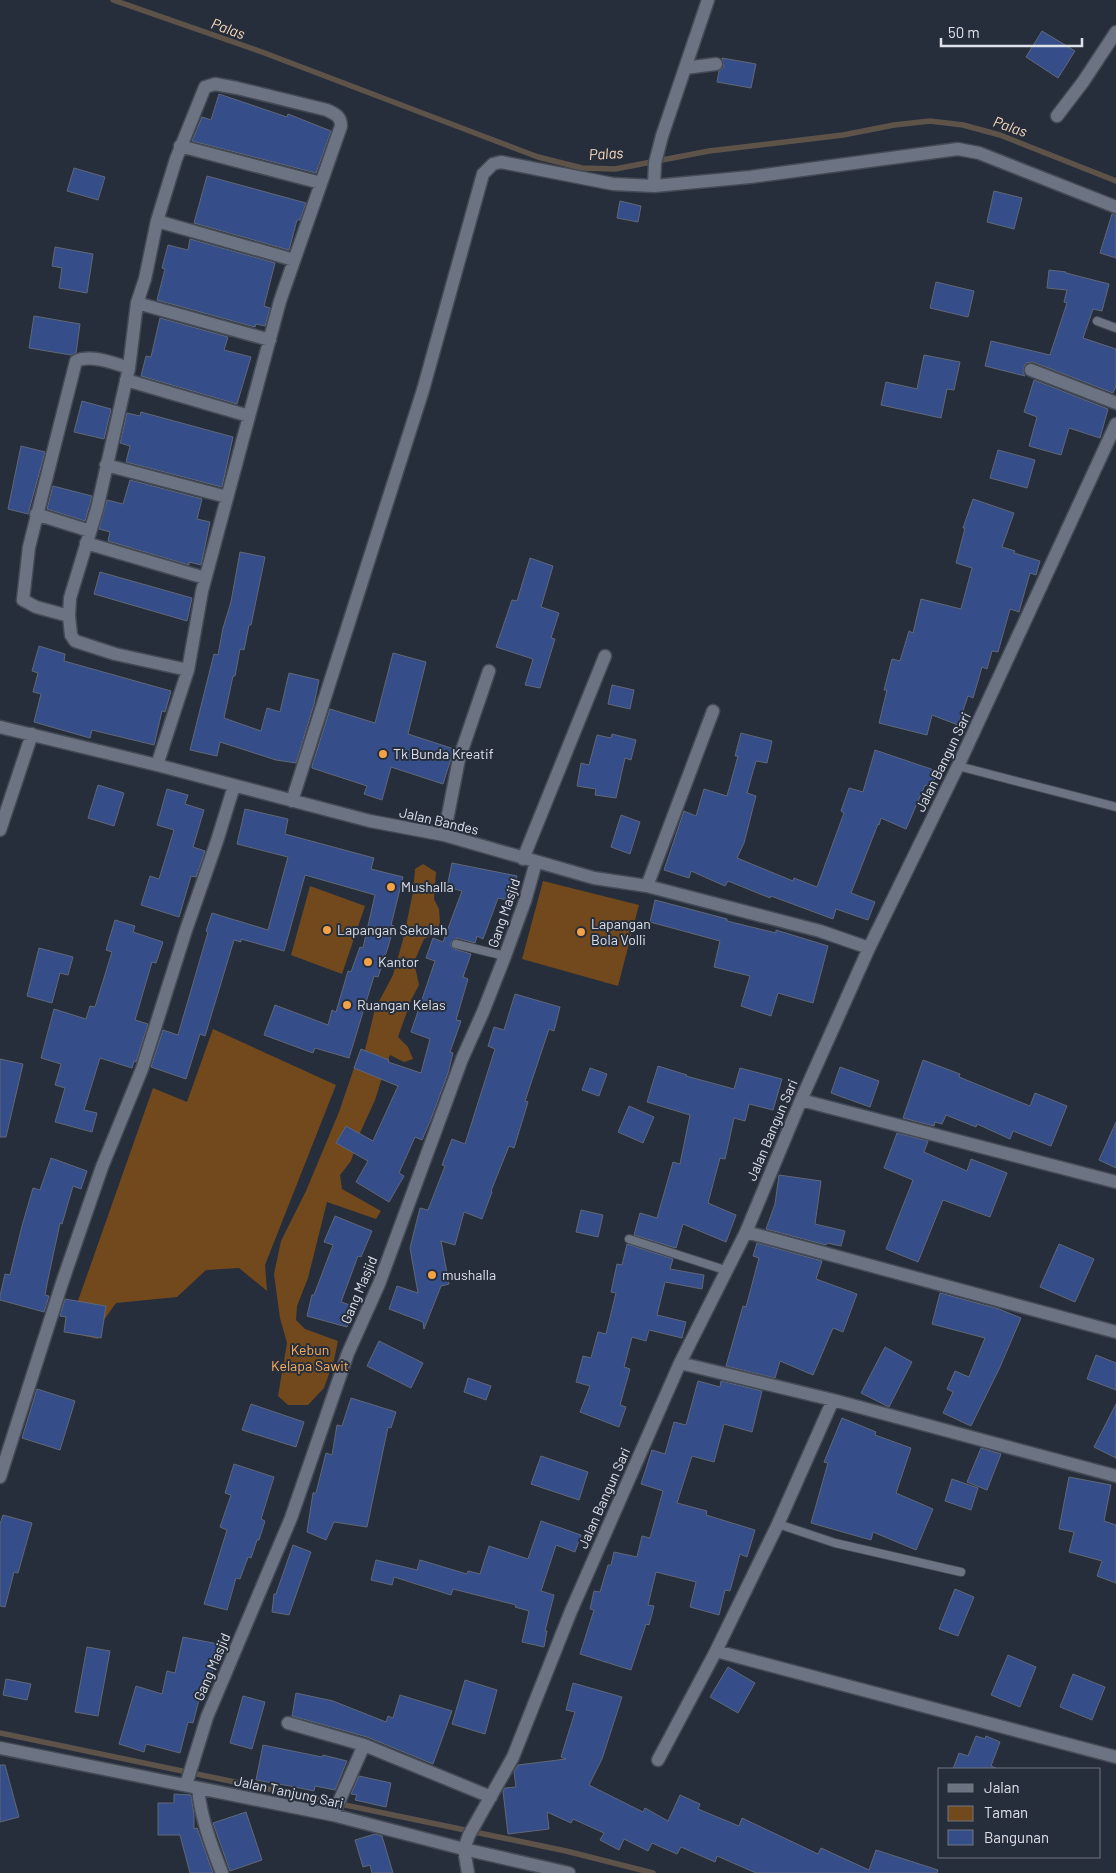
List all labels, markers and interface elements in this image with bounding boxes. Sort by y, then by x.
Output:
water label: Palas [209,14,248,42]
scale bar [941,15,1082,47]
text: 50 m [948,23,980,41]
water label: Palas [991,112,1030,140]
water label: Palas [588,143,624,163]
street label: Jalan Bangun Sari [911,709,974,814]
place label: Tk Bunda Kreatif [393,745,494,762]
marker: Tk Bunda Kreatif [377,748,389,760]
street label: Jalan Bandes [398,803,481,838]
street label: Gang Masjid [484,876,523,950]
place label: Mushalla [401,878,454,895]
marker: Mushalla [385,881,397,893]
place label: Lapangan Bola Volli [591,915,651,948]
place label: Lapangan Sekolah [337,921,447,938]
marker: Lapangan Sekolah [321,924,333,936]
marker: Lapangan Bola Volli [575,926,587,938]
place label: Kantor [378,953,419,970]
marker: Kantor [362,956,374,968]
place label: Ruangan Kelas [357,996,446,1013]
marker: Ruangan Kelas [341,999,353,1011]
street label: Jalan Bangun Sari [742,1076,801,1183]
street label: Gang Masjid [337,1253,380,1326]
place label: mushalla [442,1266,496,1283]
marker: mushalla [426,1269,438,1281]
park label: Kebun Kelapa Sawit [271,1341,349,1374]
street label: Jalan Bangun Sari [574,1445,633,1551]
street label: Gang Masjid [190,1630,233,1703]
legend [938,1768,1101,1858]
street label: Jalan Tanjung Sari [233,1772,345,1811]
text: Jalan [984,1778,1020,1796]
text: Taman [984,1803,1028,1821]
text: Bangunan [984,1828,1049,1846]

